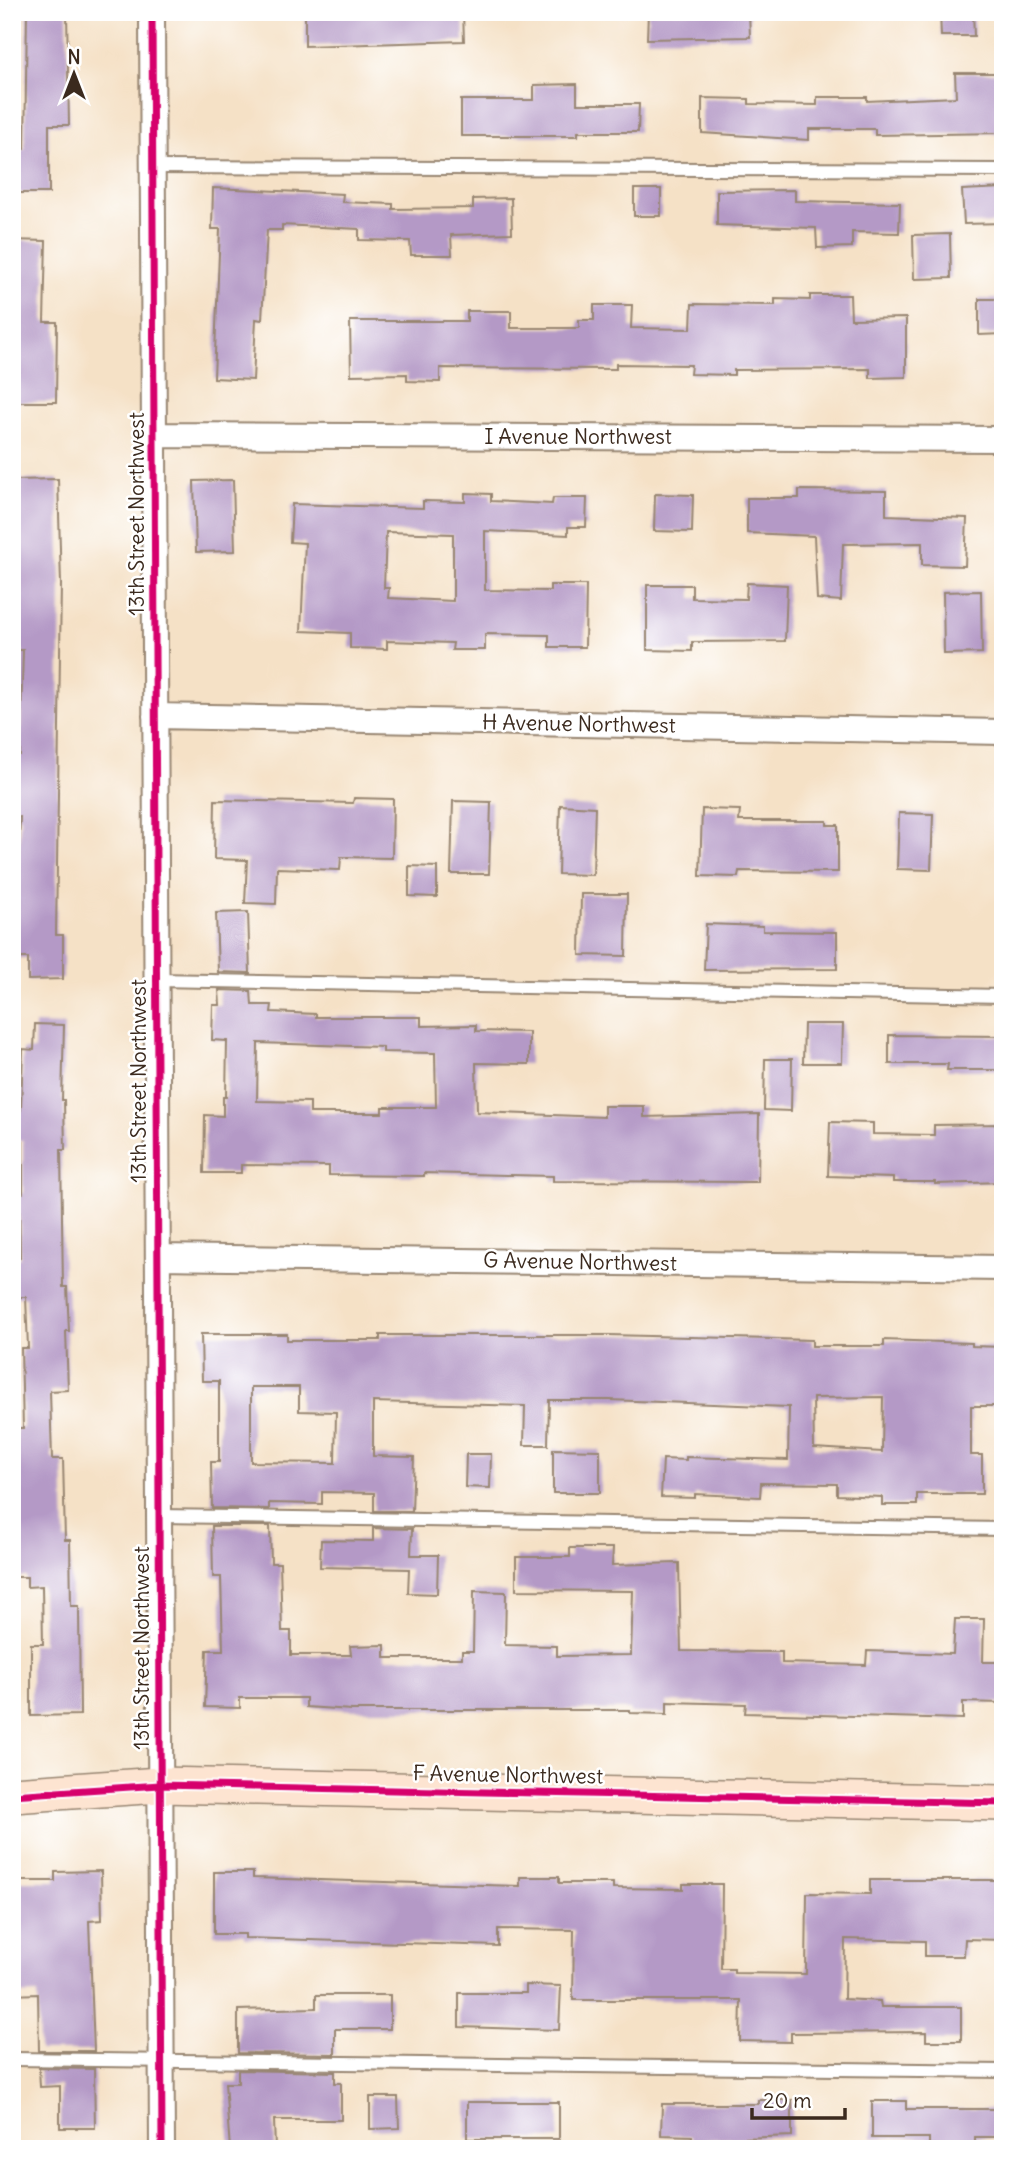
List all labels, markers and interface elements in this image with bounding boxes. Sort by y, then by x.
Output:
north arrow [38,38,108,108]
text: N [67,45,81,69]
street label: 13th Street Northwest [123,412,150,616]
street label: I Avenue Northwest [484,423,672,450]
street label: H Avenue Northwest [482,708,676,739]
street label: 13th Street Northwest [125,979,152,1183]
street label: G Avenue Northwest [483,1246,677,1277]
street label: 13th Street Northwest [128,1546,155,1750]
street label: F Avenue Northwest [413,1759,603,1790]
scale bar [752,2077,845,2121]
text: 20 m [763,2087,812,2114]

